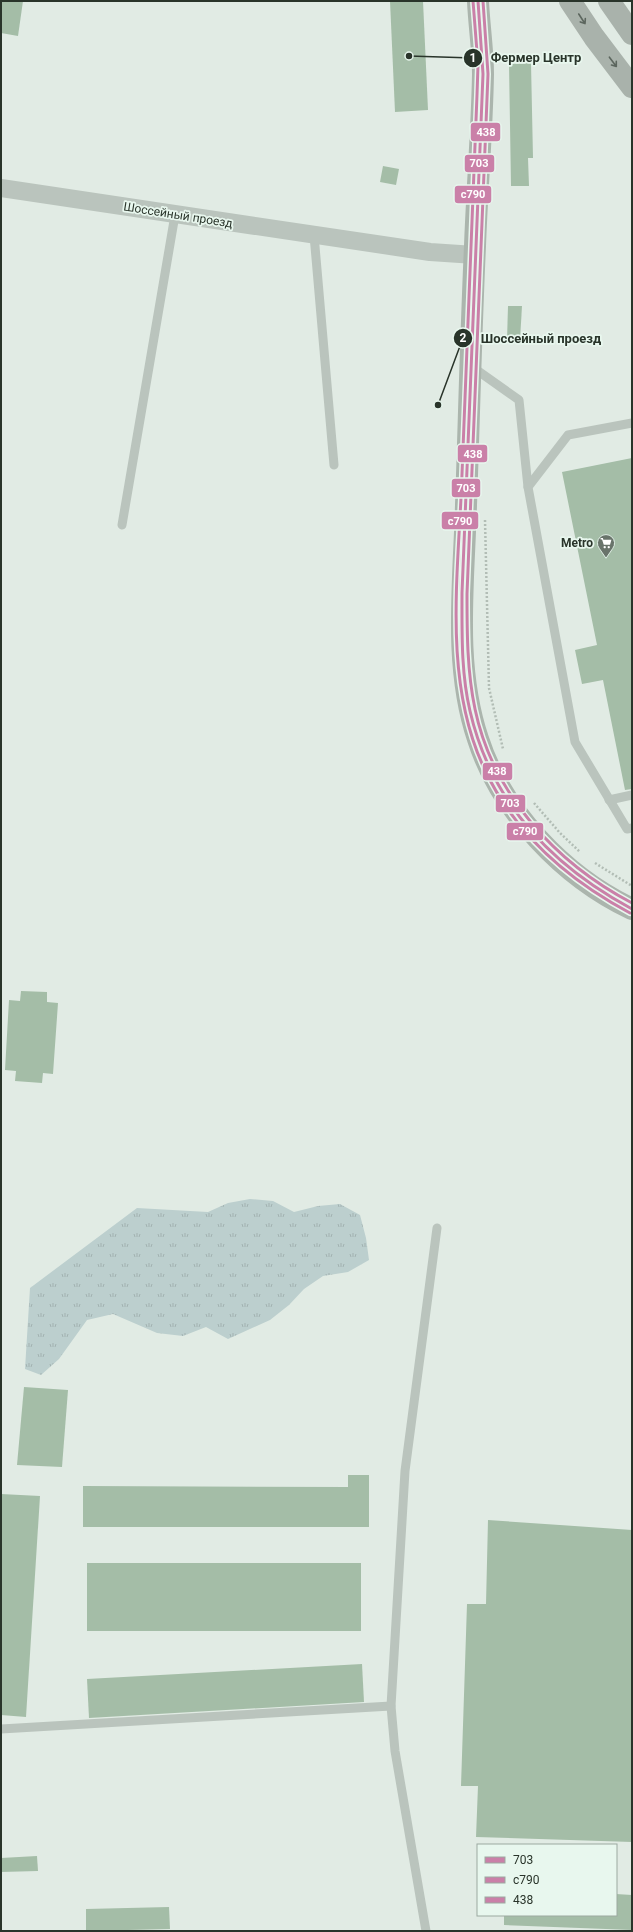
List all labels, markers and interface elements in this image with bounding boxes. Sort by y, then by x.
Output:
one-way arrow [578,13,586,24]
callout: Фермер Центр [463,45,590,70]
text: Фермер Центр [491,50,581,65]
text: 1 [470,51,476,65]
one-way arrow [609,56,617,67]
line badge: 438 [470,122,501,142]
text: 438 [477,126,495,139]
line badge: 703 [464,154,495,173]
text: 703 [470,157,488,170]
line badge: с790 [454,185,492,204]
text: с790 [461,188,485,201]
street label: Шоссейный проезд [122,199,234,231]
callout: Шоссейный проезд [453,326,609,351]
text: 2 [460,331,467,345]
text: Шоссейный проезд [481,331,601,346]
line badge: 438 [457,444,488,463]
text: 438 [464,448,482,461]
line badge: 703 [451,478,481,498]
text: 703 [457,482,475,495]
line badge: с790 [441,511,479,530]
text: с790 [448,515,472,528]
supermarket icon: Metro [596,533,616,558]
place label: Metro [561,536,593,550]
line badge: 438 [482,762,513,781]
text: 438 [488,765,506,778]
line badge: 703 [495,794,526,813]
text: 703 [501,797,519,810]
line badge: с790 [506,822,544,841]
text: с790 [513,825,537,838]
legend [477,1844,617,1916]
text: 703 [513,1853,533,1867]
text: с790 [513,1873,540,1887]
text: 438 [513,1893,533,1907]

